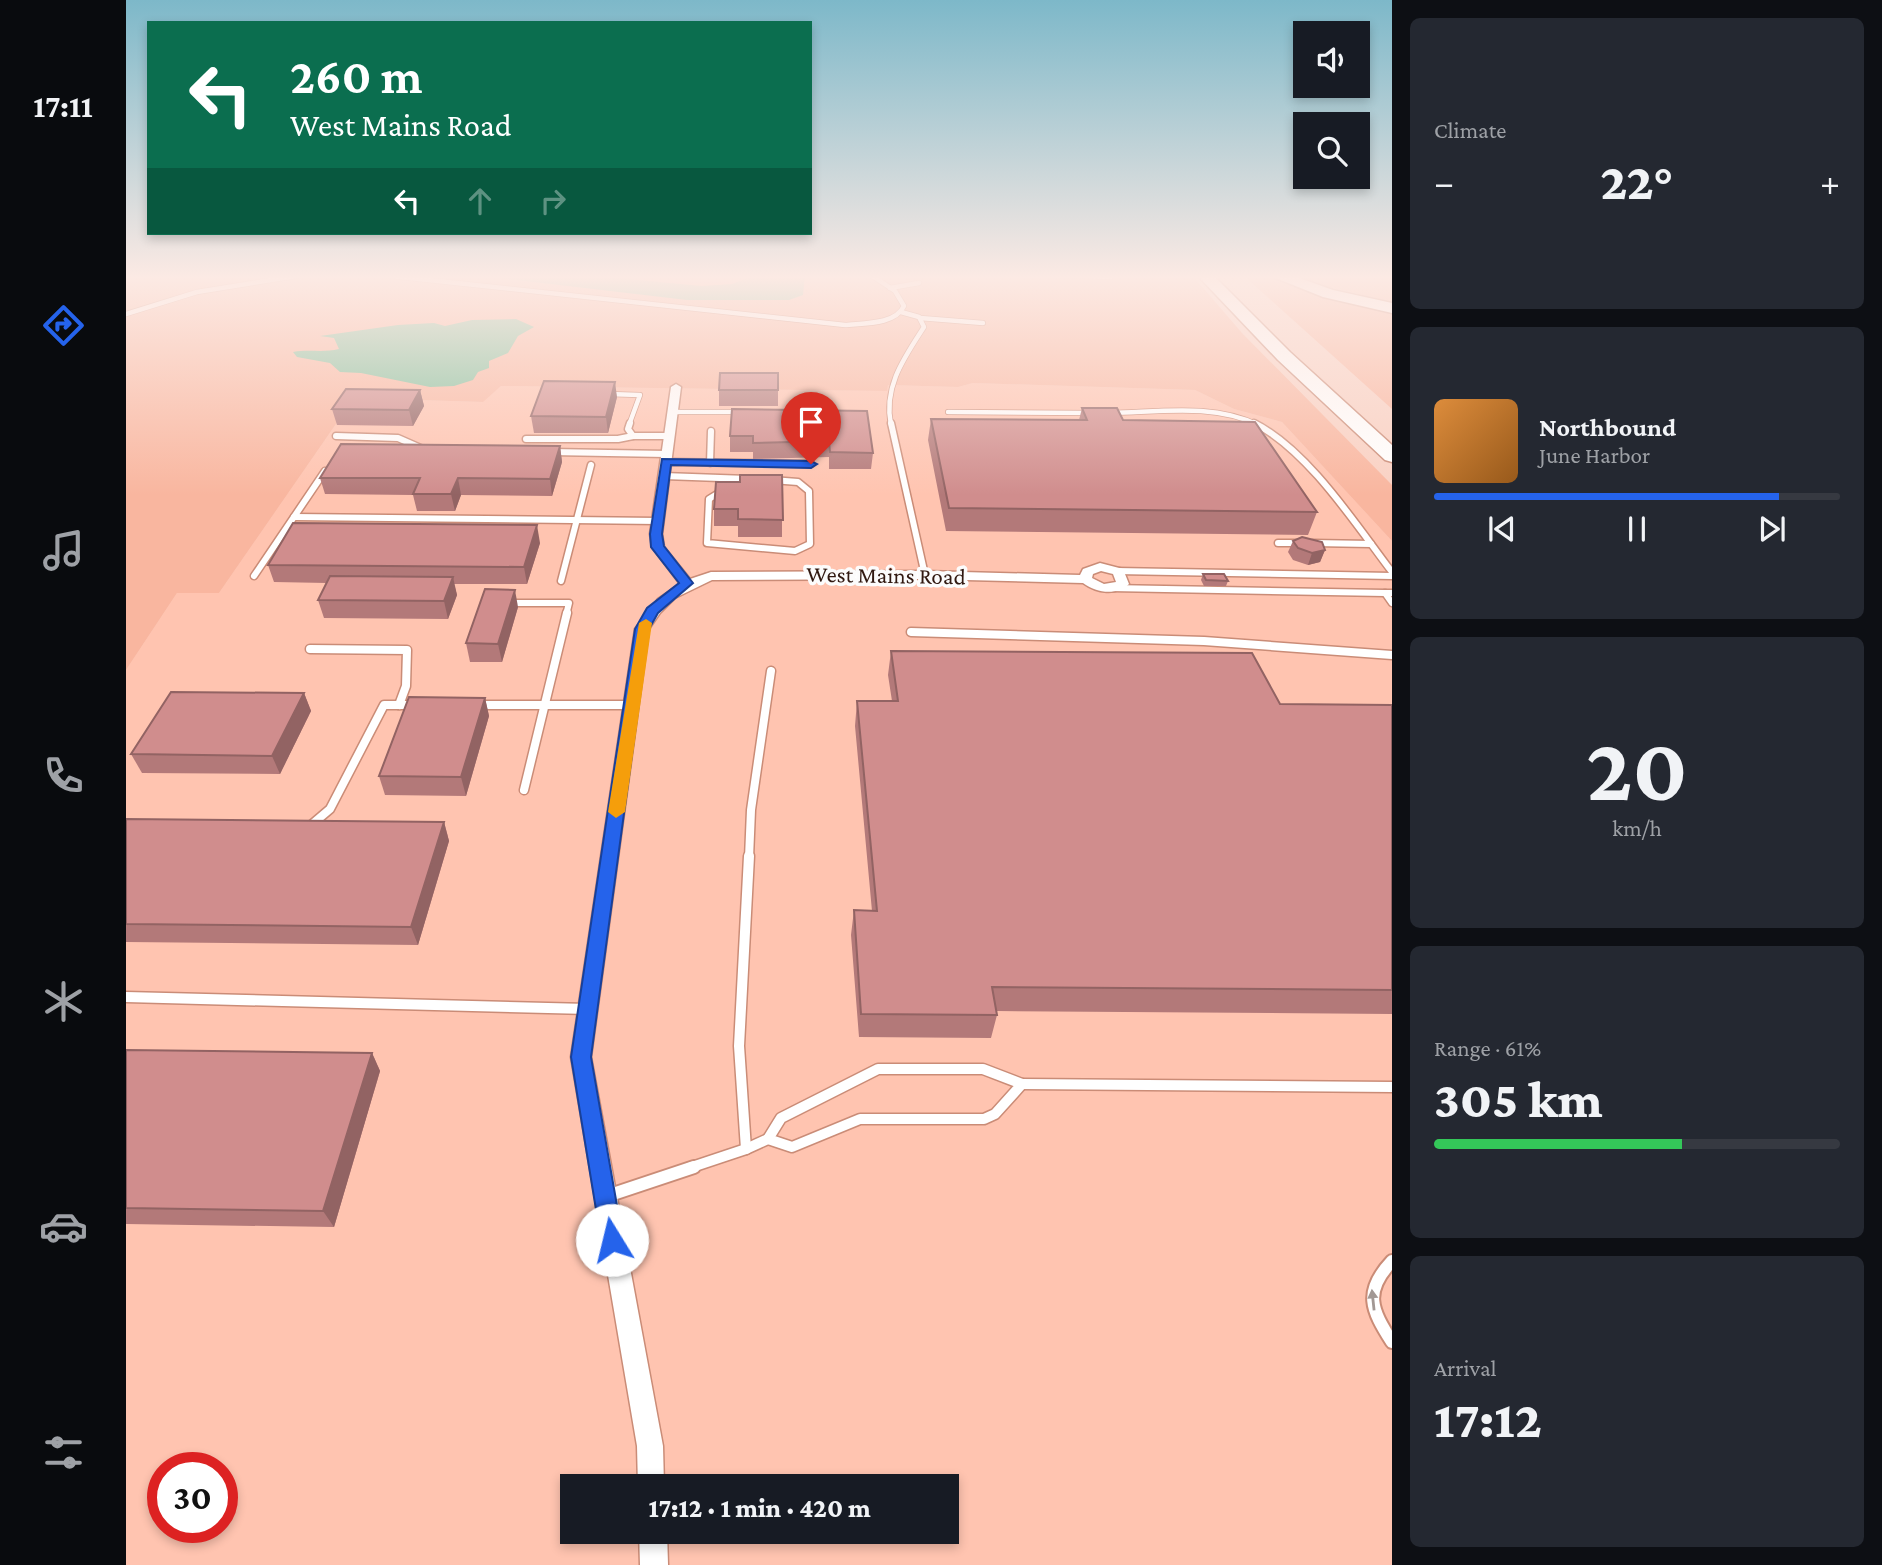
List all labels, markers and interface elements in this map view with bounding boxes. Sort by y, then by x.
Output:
map controls [1293,21,1370,189]
button: sound [1293,21,1370,98]
icon: left [175,49,266,140]
text: 260 m [290,49,422,104]
text: 17:11 [33,88,93,124]
text: West Mains Road [290,107,512,143]
button: search [1293,112,1370,189]
text: Climate [1434,117,1506,143]
text: 22° [1600,152,1674,210]
text: − [1434,161,1454,203]
text: + [1820,161,1840,203]
icon: left [388,182,426,220]
icon: ahead [461,182,499,220]
icon: right [534,182,572,220]
icon: directions [39,301,88,350]
pin [781,392,841,464]
icon: arrive [792,403,830,441]
text: Northbound [1539,413,1676,442]
text: June Harbor [1539,442,1650,468]
icon: previous [1483,510,1521,548]
icon: pause [1618,510,1656,548]
icon: next [1753,510,1791,548]
icon: music [39,526,88,575]
street label: West Mains Road [806,561,966,589]
text: 20 [1586,718,1688,820]
icon: phone [39,751,88,800]
text: km/h [1612,815,1662,841]
icon: climate [39,977,88,1026]
text: Range · 61% [1434,1035,1541,1061]
text: 305 km [1434,1070,1603,1128]
icon: car [39,1202,88,1251]
position arrow [575,1203,649,1277]
one-way arrow [1368,1289,1379,1311]
text: Arrival [1434,1355,1497,1381]
text: 17:12 [1434,1390,1542,1448]
icon: filters [39,1428,88,1477]
speed limit sign: 30 [147,1452,238,1543]
text: 17:12 · 1 min · 420 m [648,1494,871,1523]

